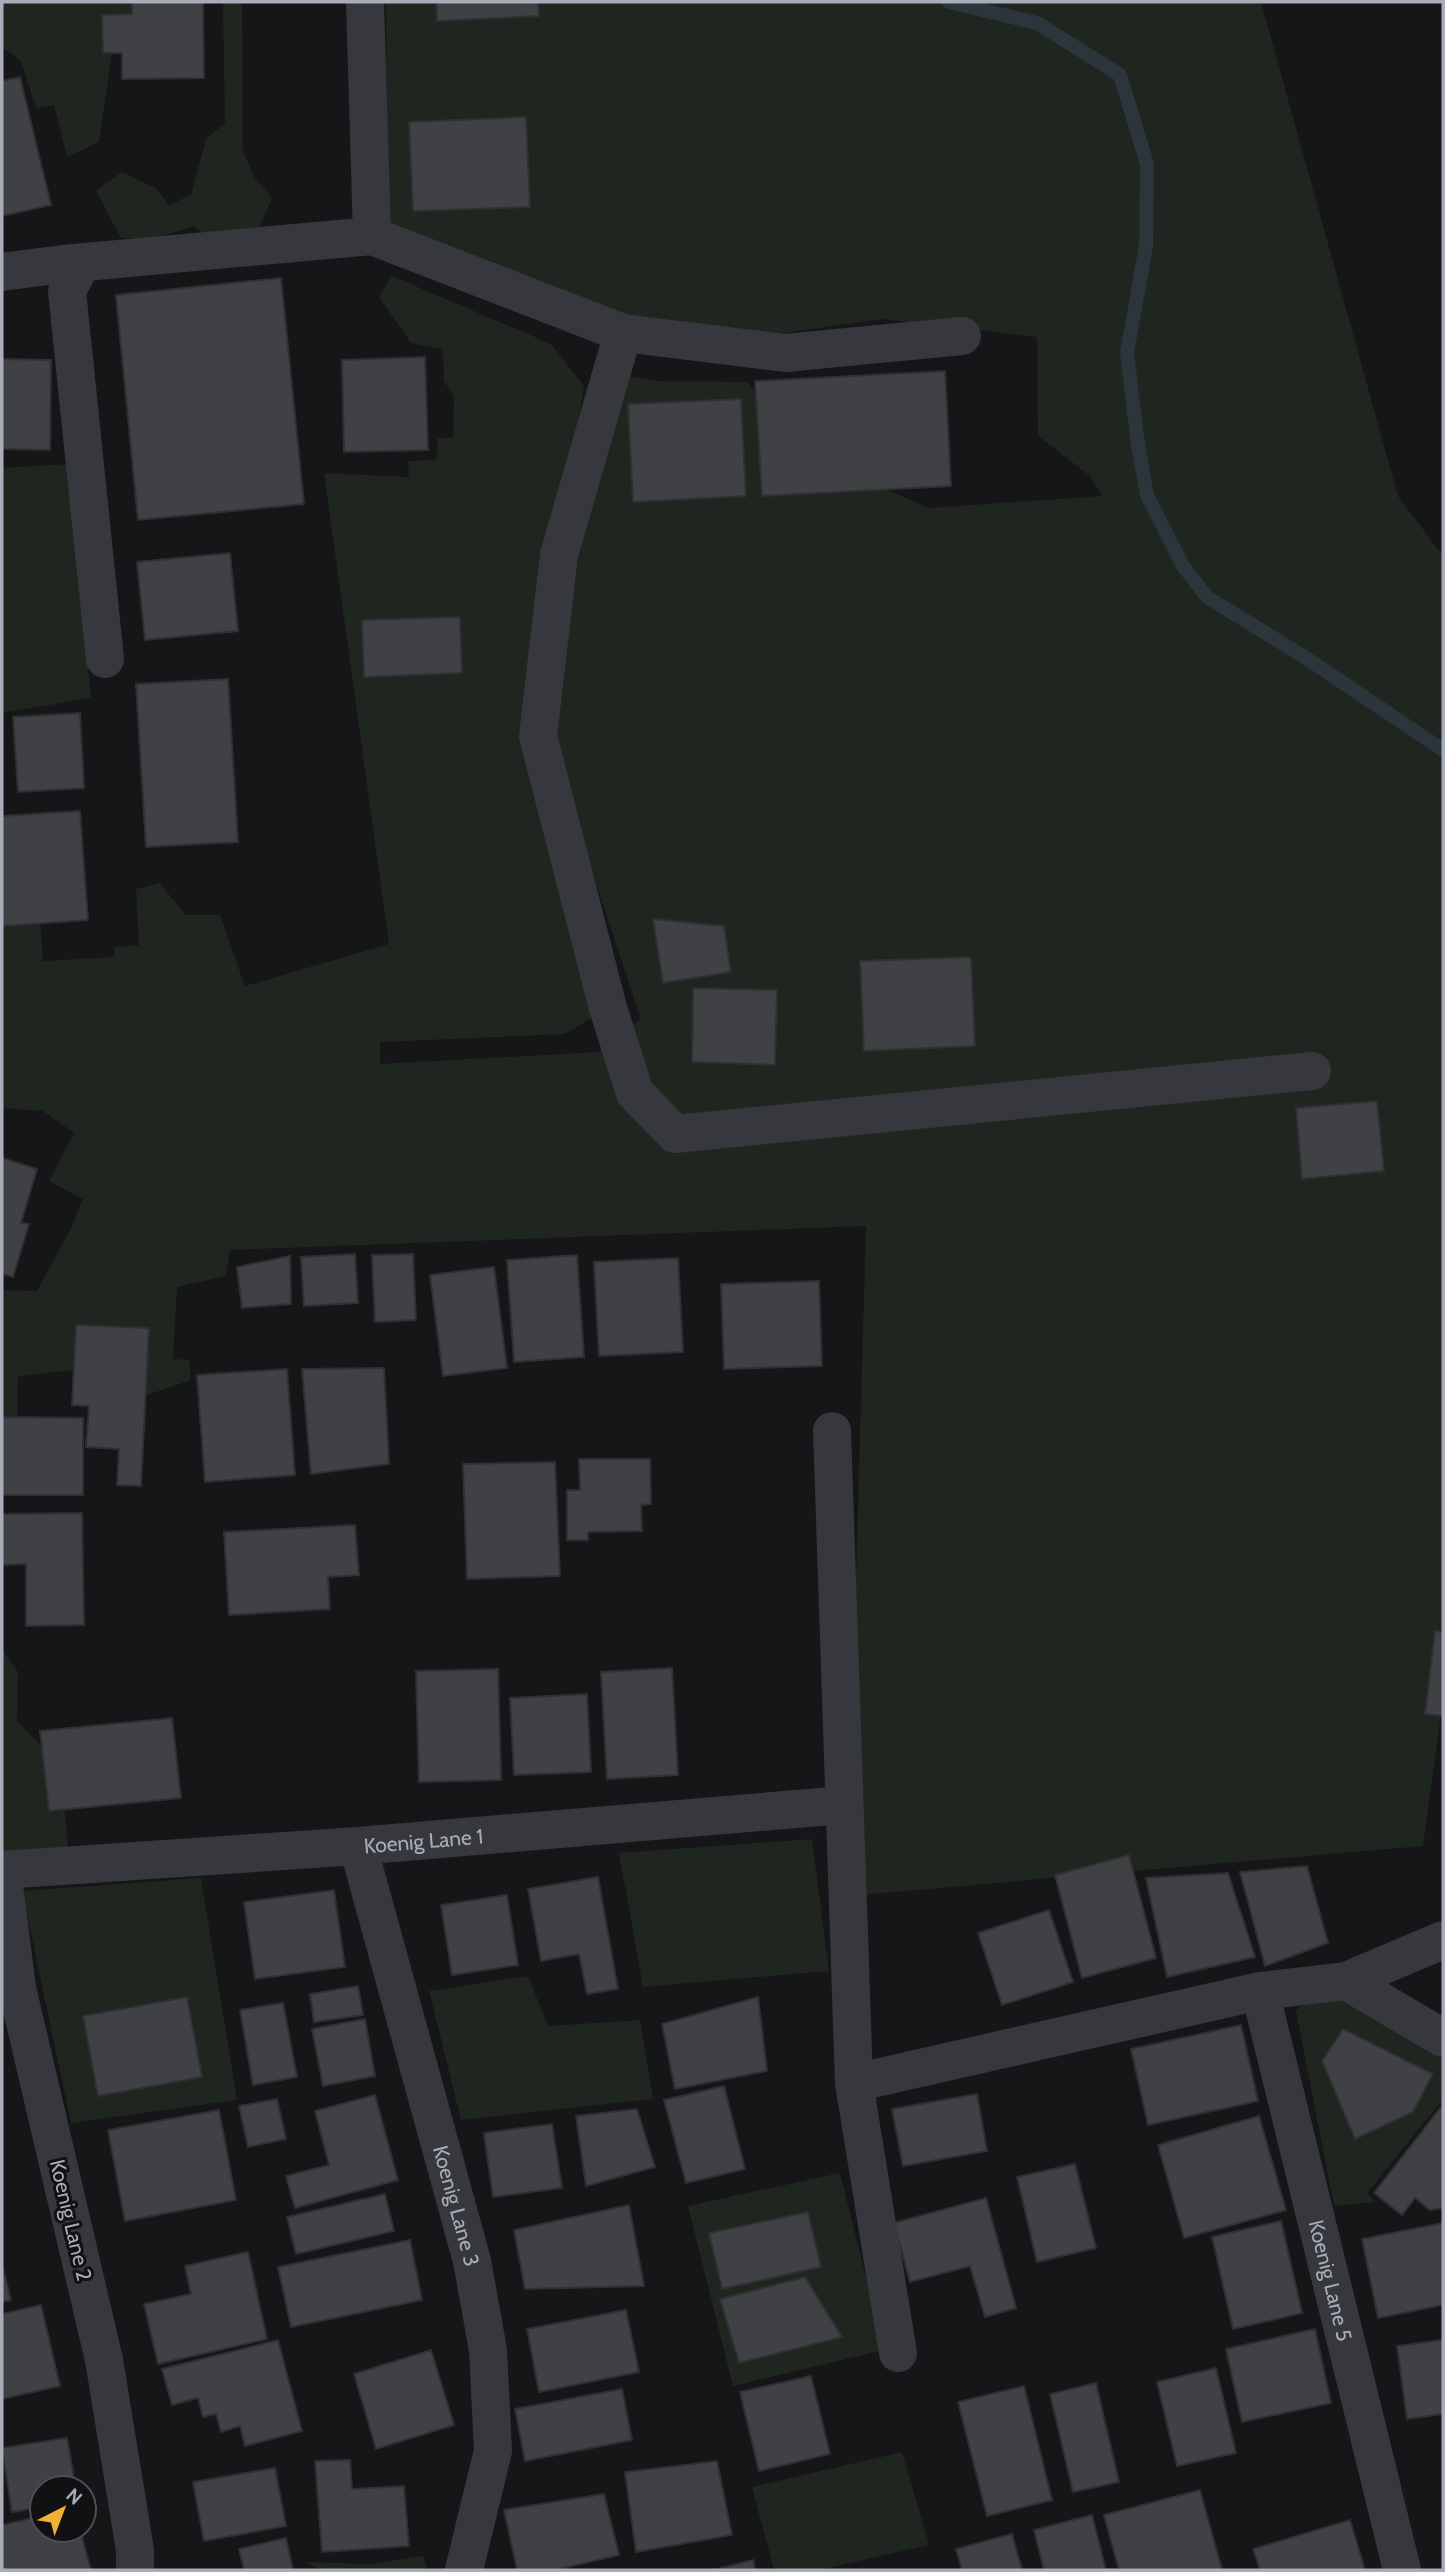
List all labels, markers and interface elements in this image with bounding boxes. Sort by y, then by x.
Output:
street label: Koenig Lane 1 [363,1823,484,1858]
street label: Koenig Lane 3 [428,2142,485,2269]
street label: Koenig Lane 2 [45,2157,97,2283]
street label: Koenig Lane 5 [1304,2217,1358,2344]
north arrow [28,2474,98,2544]
text: N [61,2484,87,2510]

